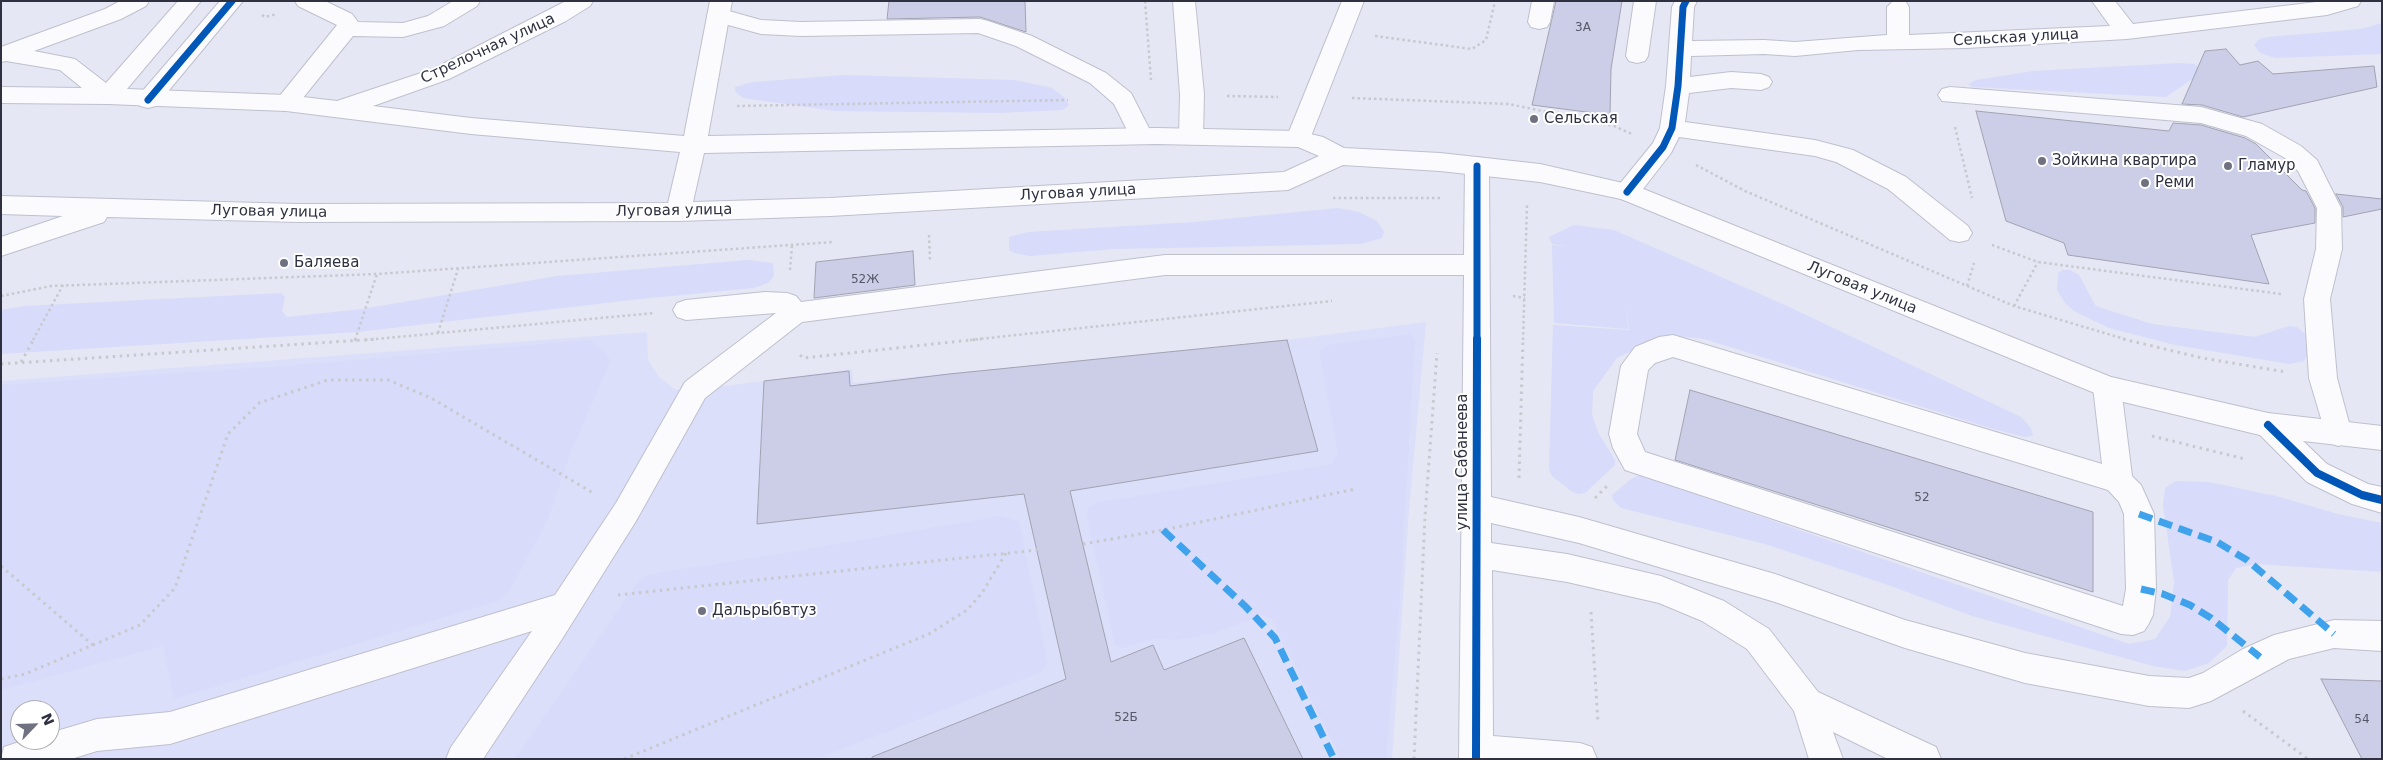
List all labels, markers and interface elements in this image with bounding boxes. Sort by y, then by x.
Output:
street label: Стрелочная улица [418,10,558,88]
house number: 3А [1575,21,1591,35]
street label: Сельская улица [1953,26,2079,50]
place label: Сельская [1544,110,1618,128]
marker: Сельская [1528,113,1540,125]
place label: Зойкина квартира [2052,152,2197,170]
marker: Зойкина квартира [2036,155,2048,167]
place label: Гламур [2238,157,2296,175]
marker: Гламур [2222,160,2234,172]
place label: Реми [2155,174,2194,192]
marker: Реми [2139,177,2151,189]
street label: Луговая улица [1019,181,1137,205]
street label: Луговая улица [616,201,732,221]
street label: Луговая улица [211,202,327,222]
place label: Баляева [294,254,359,272]
marker: Баляева [278,257,290,269]
street label: Луговая улица [1805,258,1919,318]
house number: 52Ж [851,273,879,287]
street label: улица Сабанеева [1454,394,1472,530]
house number: 52 [1914,491,1930,505]
place label: Дальрыбвтуз [712,602,816,620]
marker: Дальрыбвтуз [696,605,708,617]
north arrow [10,700,60,750]
text: N [38,711,57,728]
house number: 52Б [1114,711,1138,725]
house number: 54 [2354,713,2370,727]

